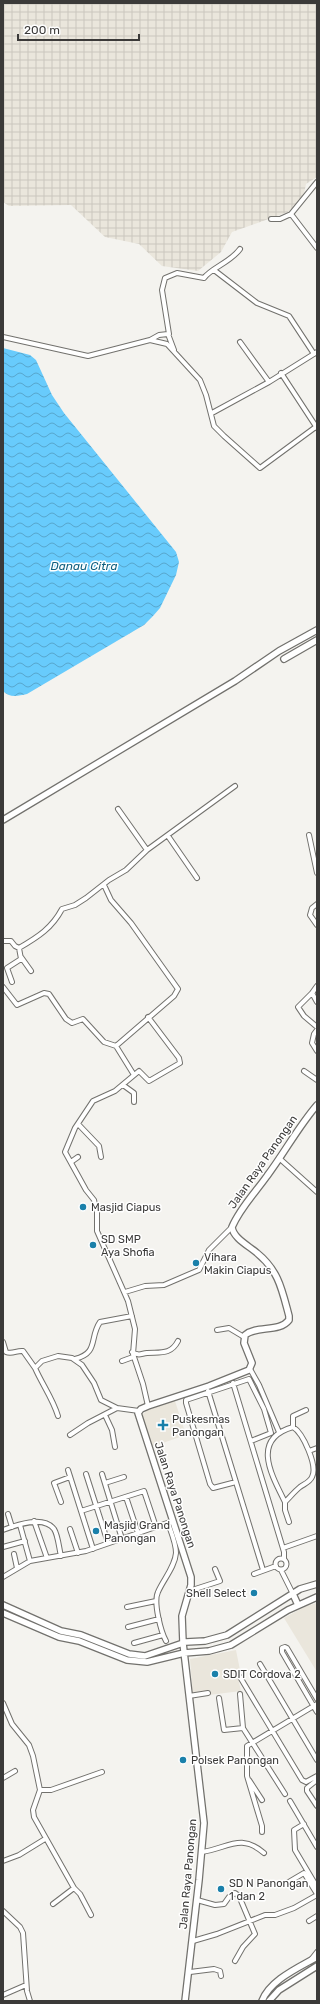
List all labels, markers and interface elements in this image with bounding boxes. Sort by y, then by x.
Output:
scale bar [18,16,139,42]
text: 200 m [24,23,60,37]
water label: Danau Citra [51,559,117,573]
street label: Jalan Raya Panongan [226,1113,300,1211]
place label: Masjid Ciapus [91,1201,161,1214]
marker: Masjid Ciapus [78,1202,88,1212]
place label: SD SMP Aya Shofia [101,1233,155,1259]
marker: SD SMP Aya Shofia [88,1240,98,1250]
place label: Vihara Makin Ciapus [204,1251,272,1277]
marker: Vihara Makin Ciapus [191,1258,201,1268]
place label: Puskesmas Panongan [172,1413,230,1439]
marker: Puskesmas Panongan [157,1419,169,1431]
street label: Jalan Raya Panongan [152,1440,198,1550]
place label: Masjid Grand Panongan [104,1519,170,1545]
marker: Masjid Grand Panongan [91,1526,101,1536]
place label: Shell Select [186,1587,247,1600]
marker: Shell Select [249,1588,259,1598]
place label: SDIT Cordova 2 [223,1668,301,1681]
marker: SDIT Cordova 2 [210,1669,220,1679]
place label: Polsek Panongan [191,1754,279,1767]
marker: Polsek Panongan [178,1755,188,1765]
street label: Jalan Raya Panongan [177,1818,199,1930]
place label: SD N Panongan 1 dan 2 [229,1877,308,1903]
marker: SD N Panongan 1 dan 2 [216,1884,226,1894]

